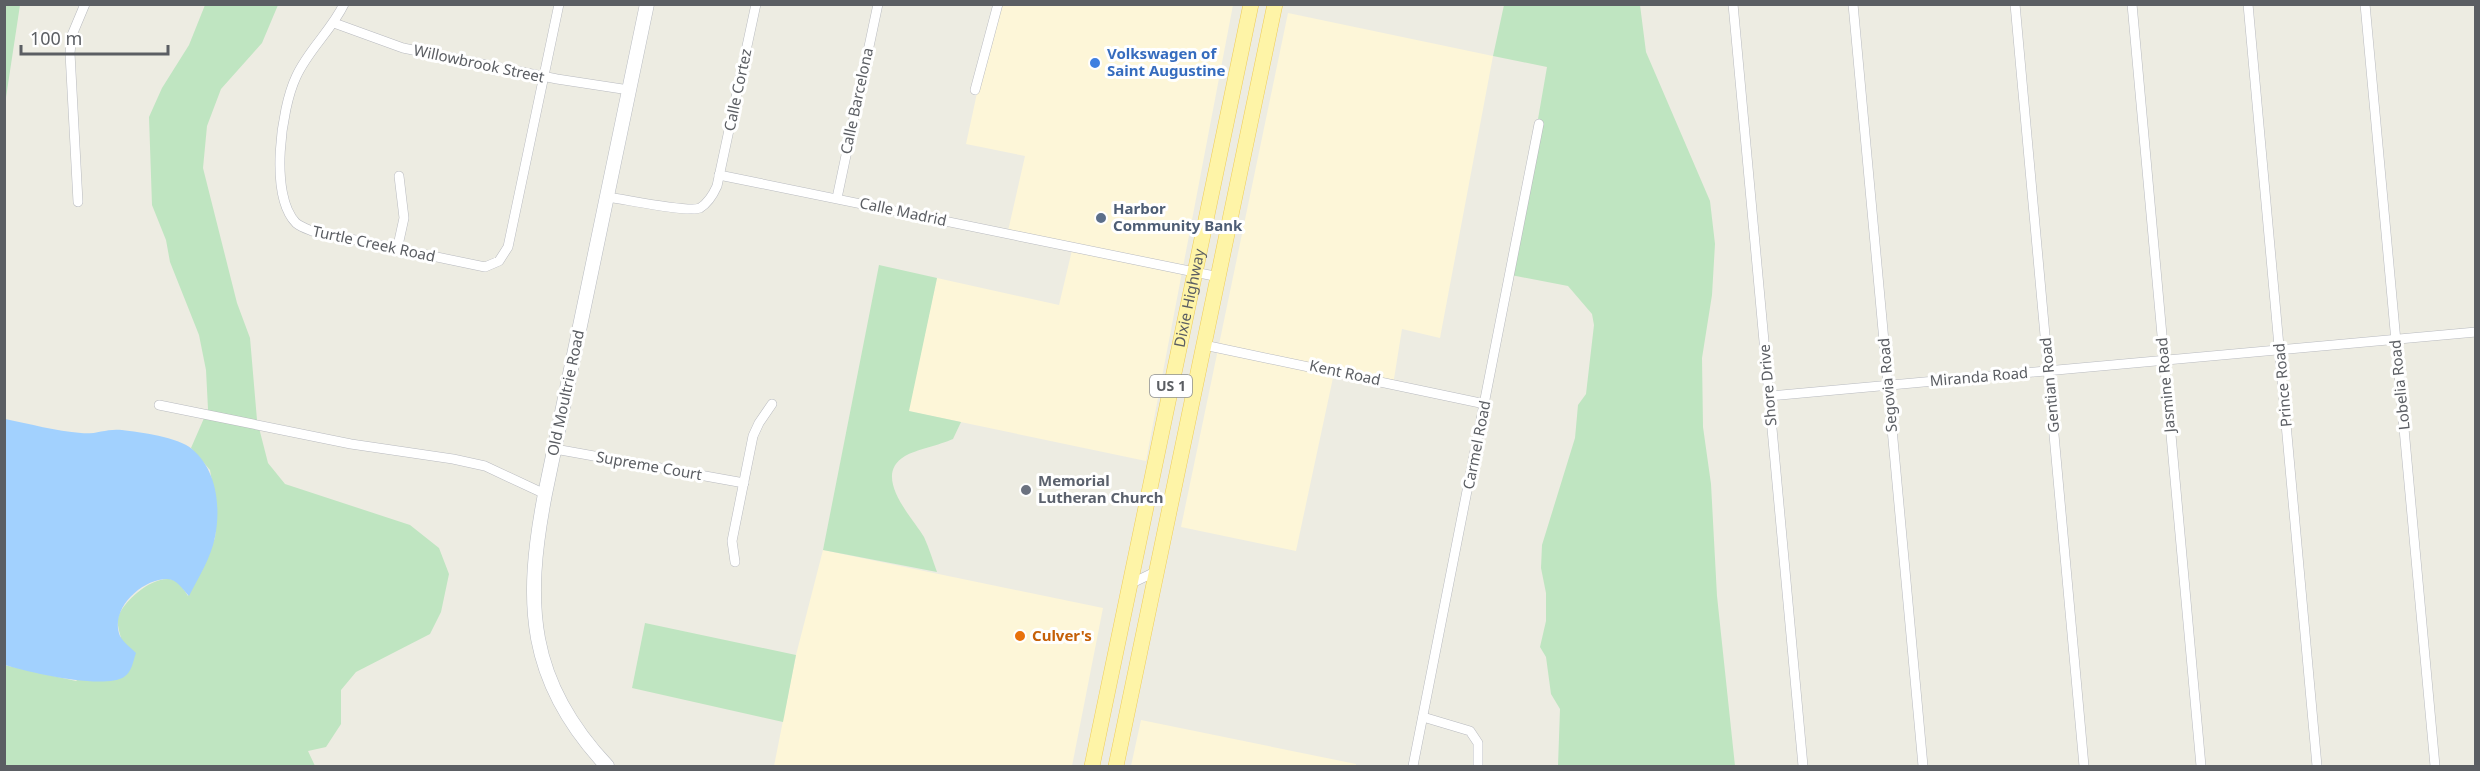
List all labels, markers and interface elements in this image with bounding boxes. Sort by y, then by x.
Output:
scale bar [21,18,168,56]
text: 100 m [30,26,82,50]
street label: Willowbrook Street [412,39,547,87]
place label: Volkswagen of Saint Augustine [1107,43,1226,80]
street label: Calle Barcelona [835,46,877,156]
street label: Calle Cortez [719,47,755,133]
marker: Volkswagen of Saint Augustine [1088,56,1102,70]
street label: Calle Madrid [858,192,949,230]
place label: Harbor Community Bank [1113,198,1243,235]
marker: Harbor Community Bank [1094,211,1108,225]
street label: Turtle Creek Road [311,220,437,266]
street label: Dixie Highway [1169,246,1209,349]
street label: Old Moultrie Road [542,328,588,458]
street label: Segovia Road [1873,337,1901,433]
street label: Gentian Road [2035,337,2063,434]
street label: Jasmine Road [2151,337,2179,435]
street label: Lobelia Road [2384,339,2414,431]
street label: Prince Road [2268,342,2296,428]
street label: Shore Drive [1753,343,1781,427]
street label: Kent Road [1308,355,1383,389]
street label: Miranda Road [1929,362,2029,390]
road number: US 1 [1150,375,1192,397]
street label: Carmel Road [1458,399,1494,491]
street label: Supreme Court [595,446,704,484]
place label: Memorial Lutheran Church [1038,470,1163,507]
marker: Memorial Lutheran Church [1019,483,1033,497]
place label: Culver's [1032,625,1092,645]
marker: Culver's [1013,629,1027,643]

